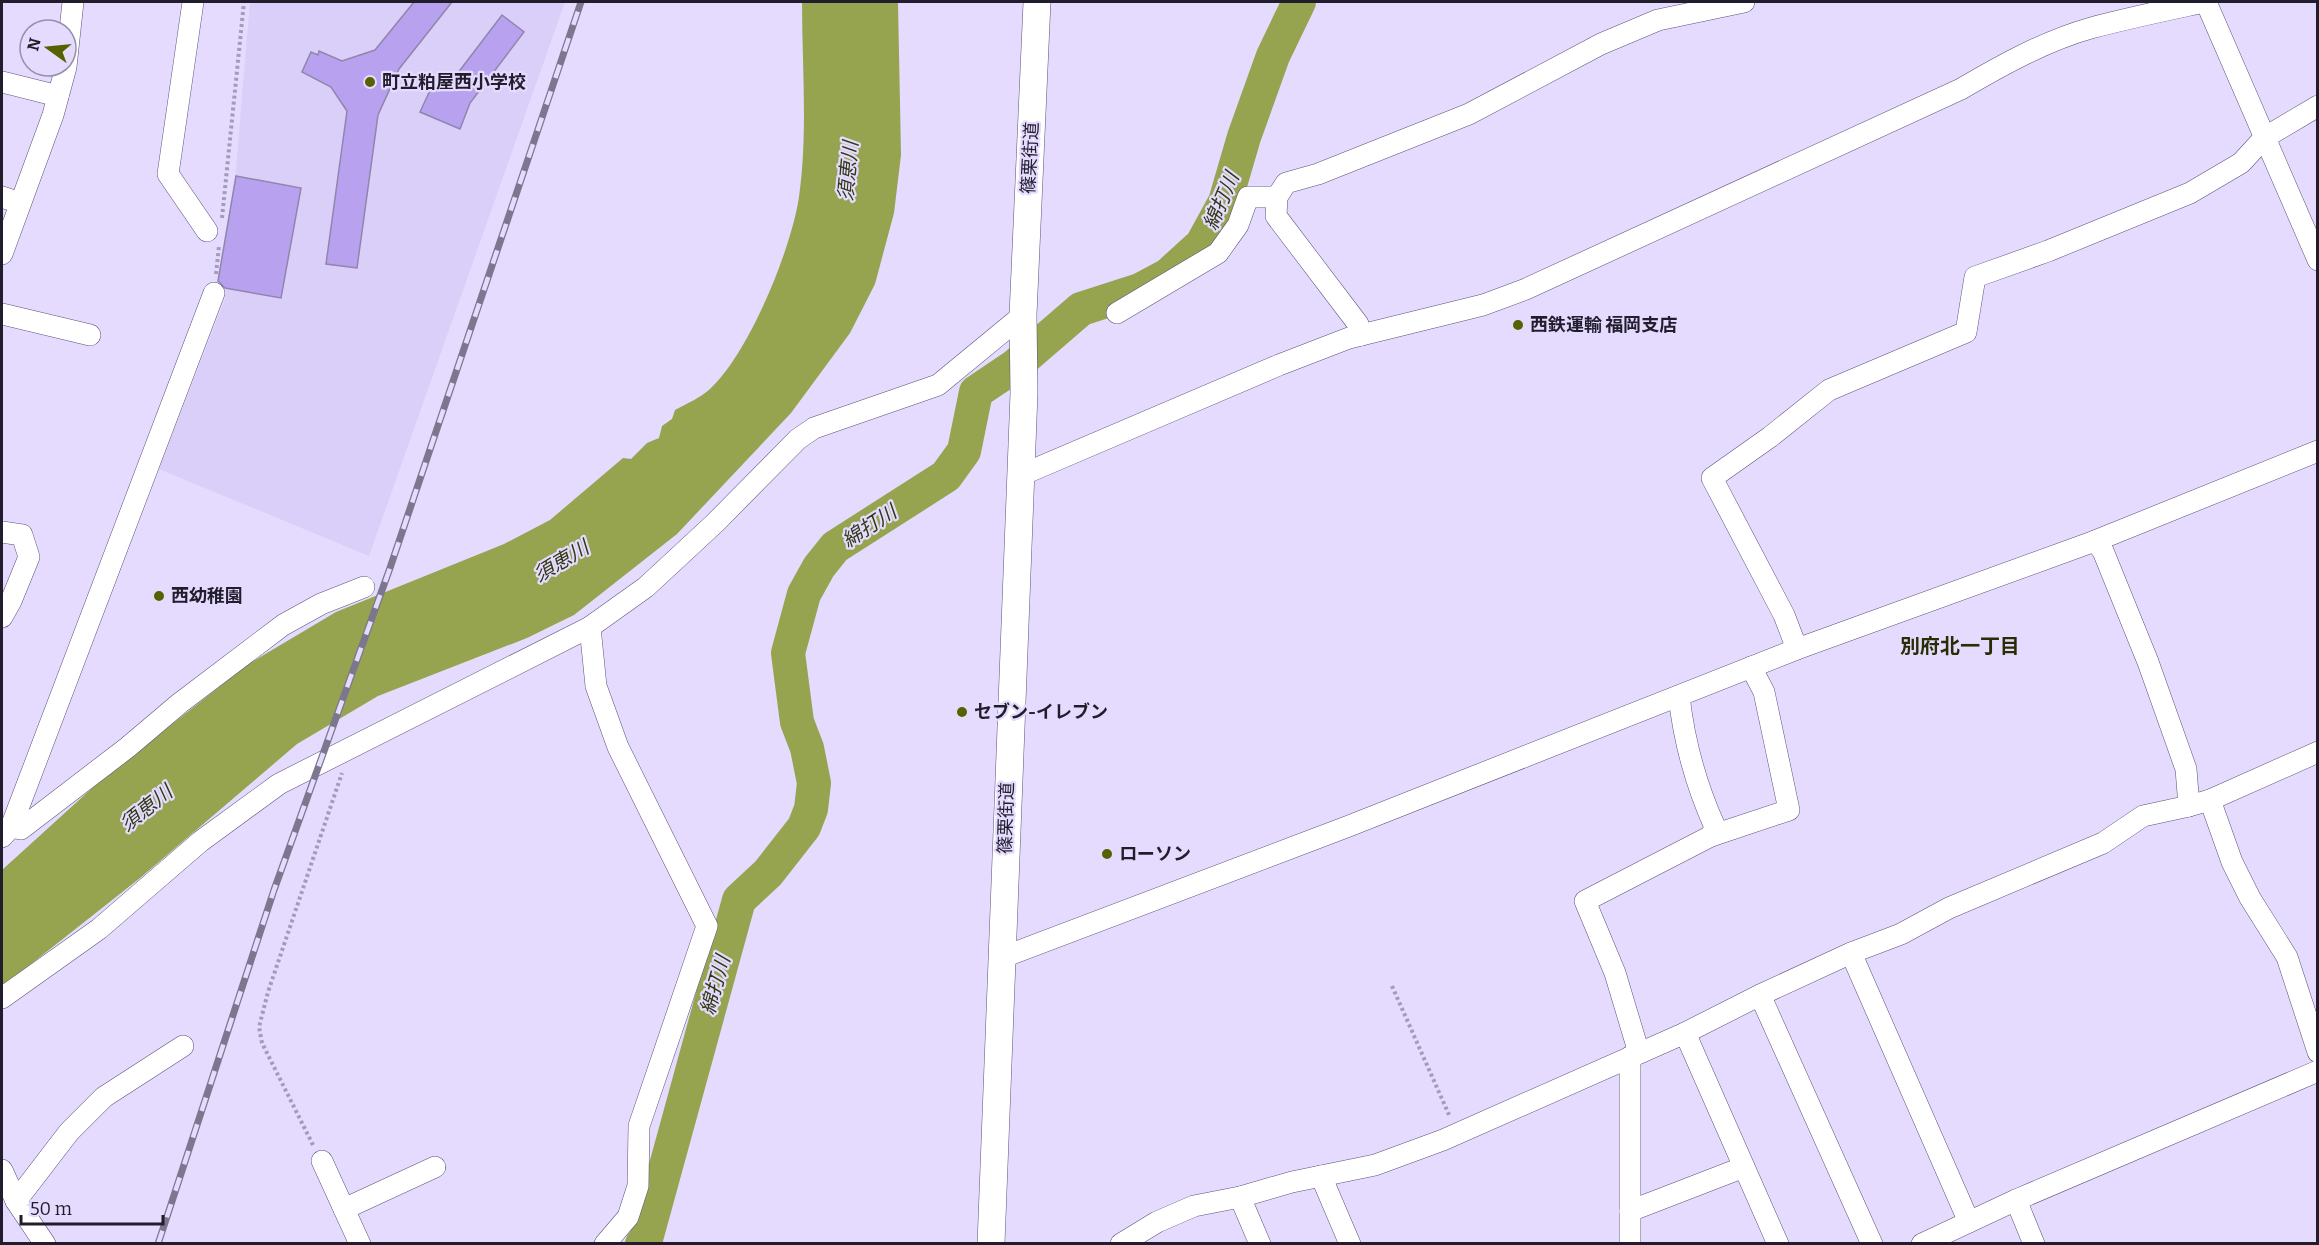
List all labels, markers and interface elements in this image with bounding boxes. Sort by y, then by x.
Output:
north arrow [18,18,78,78]
text: N [23,36,45,53]
place label: 町立粕屋西小学校 [382,71,526,93]
marker: 町立粕屋西小学校 [363,75,377,89]
street label: 篠栗街道 [1017,121,1043,195]
water label: 須恵川 [833,138,863,202]
water label: 綿打川 [1198,167,1245,233]
place label: 西鉄運輸 福岡支店 [1530,314,1677,336]
marker: 西鉄運輸 福岡支店 [1511,318,1525,332]
water label: 綿打川 [837,499,902,552]
water label: 須恵川 [529,534,595,587]
place label: 西幼稚園 [171,585,243,607]
marker: 西幼稚園 [152,589,166,603]
district label: 別府北一丁目 [1900,634,2020,658]
place label: セブン-イレブン [974,701,1108,723]
marker: セブン-イレブン [955,705,969,719]
water label: 須恵川 [115,779,178,836]
street label: 篠栗街道 [994,782,1018,854]
place label: ローソン [1119,843,1191,865]
marker: ローソン [1100,847,1114,861]
water label: 綿打川 [695,951,735,1017]
scale bar [21,1188,164,1226]
text: 50 m [30,1198,72,1220]

